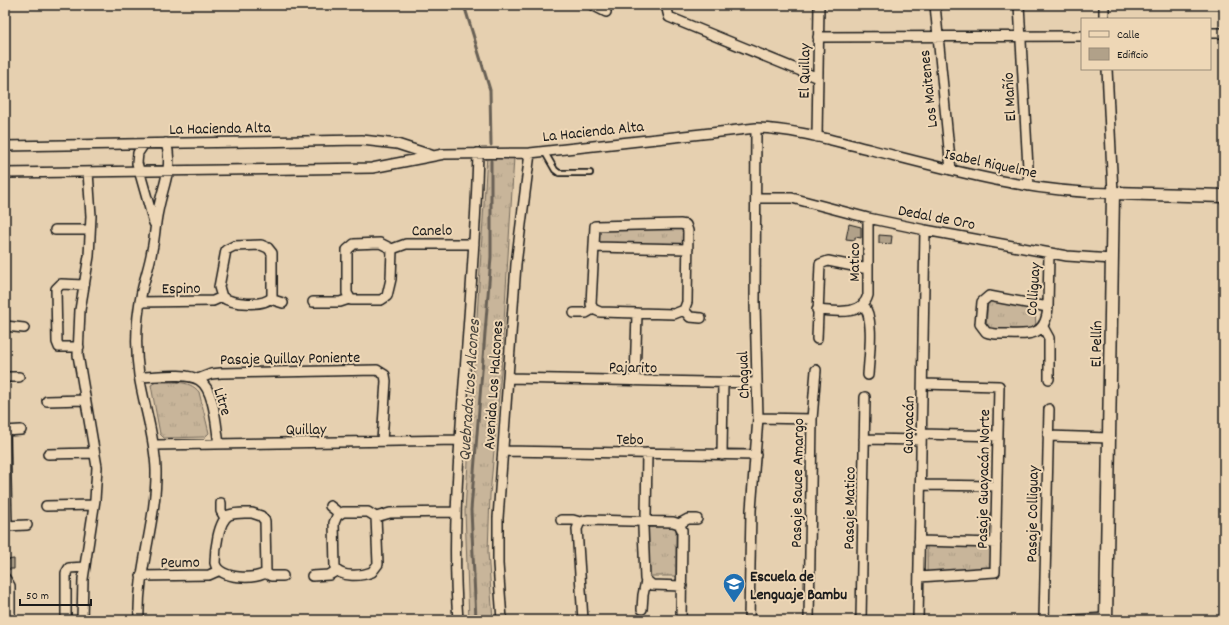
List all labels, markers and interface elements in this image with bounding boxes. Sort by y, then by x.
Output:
legend [1081,18,1211,70]
text: Calle [1117,27,1140,44]
street label: El Quillay [794,43,817,99]
text: Edificio [1117,47,1148,64]
street label: Los Maitenes [914,48,945,129]
street label: El Mañío [998,72,1023,122]
street label: La Hacienda Alta [541,116,646,149]
street label: La Hacienda Alta [169,117,272,142]
street label: Isabel Riquelme [942,143,1039,185]
street label: Dedal de Oro [896,200,977,237]
street label: Canelo [411,220,453,243]
street label: Matico [844,242,867,282]
street label: Colliguay [1021,261,1048,317]
street label: Espino [161,278,201,301]
water label: Quebrada Los Alcones [454,318,488,462]
street label: Avenida Los Halcones [478,319,511,451]
street label: El Pellín [1086,320,1109,368]
street label: Pasaje Quillay Poniente [220,347,360,372]
street label: Chagual [732,350,757,399]
street label: Pajarito [609,357,657,380]
street label: Litre [206,385,237,419]
street label: Guayacán [897,396,922,454]
street label: Pasaje Guayacán Norte [972,409,997,549]
street label: Pasaje Sauce Amargo [786,418,811,548]
street label: Quillay [285,419,327,442]
street label: Tebo [616,429,644,452]
street label: Pasaje Colliguay [1021,465,1046,563]
street label: Pasaje Matico [838,466,863,550]
street label: Peumo [160,552,200,575]
place label: Escuela de Lenguaje Bambu [750,566,847,607]
school or university icon: Escuela de Lenguaje Bambu [721,571,747,604]
scale bar [20,581,91,607]
text: 50 m [26,588,49,605]

